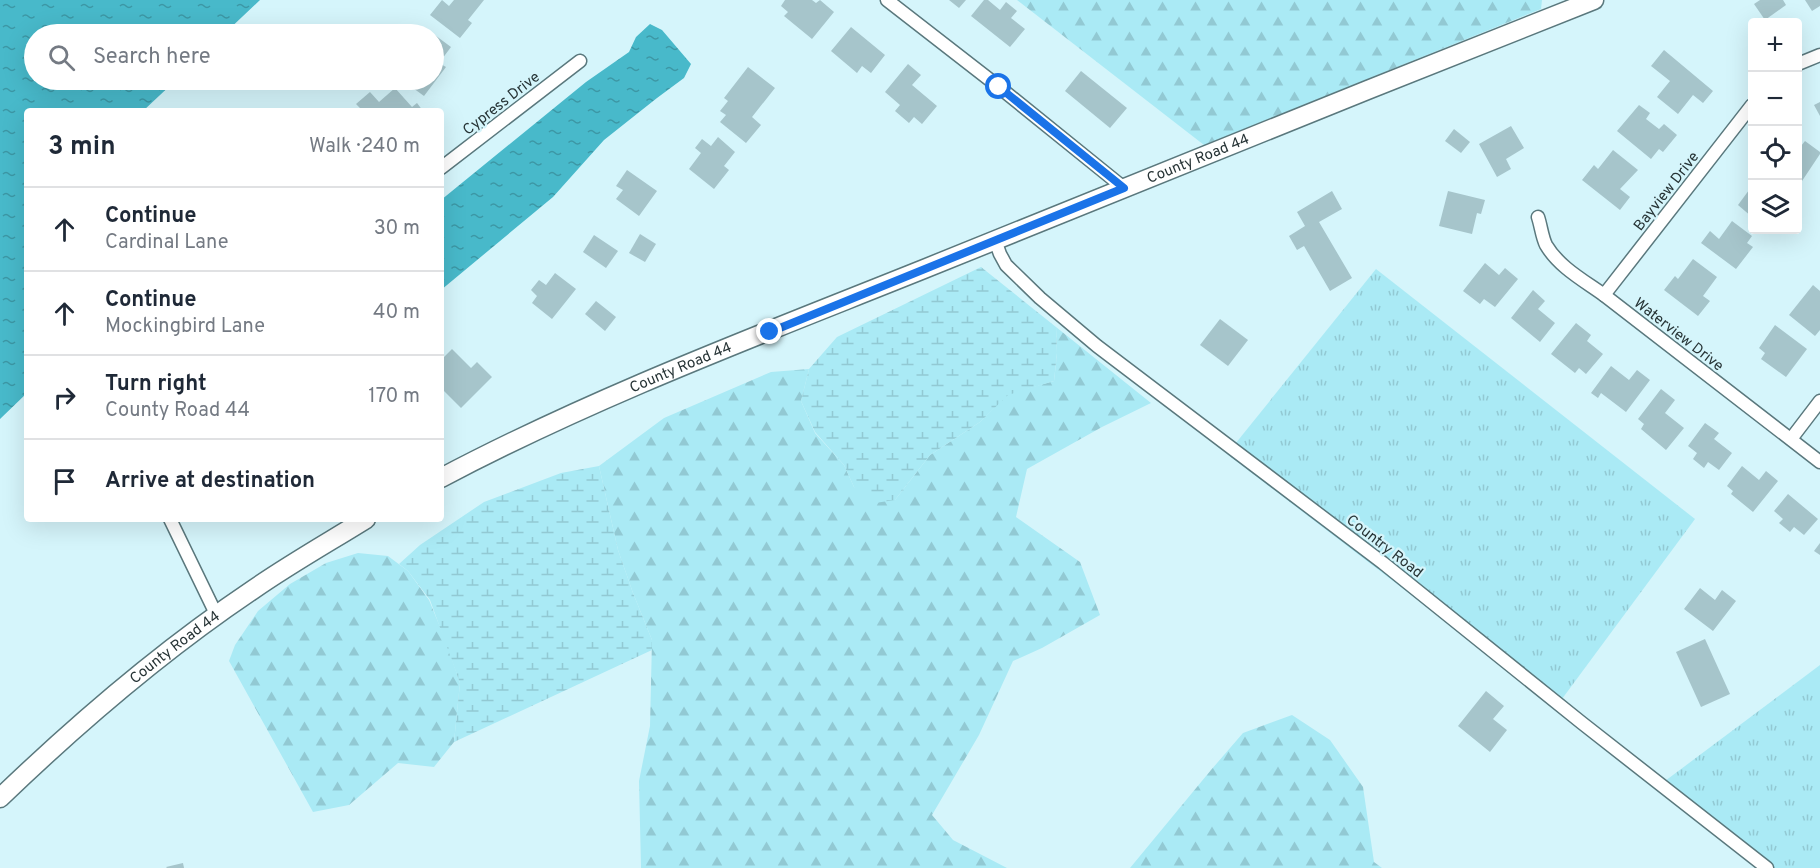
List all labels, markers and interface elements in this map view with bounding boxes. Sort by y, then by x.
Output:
map controls [1748,18,1802,234]
button: + [1748,18,1802,72]
search box [24,24,444,90]
icon: search [45,41,78,74]
text: Search here [93,44,211,71]
street label: Cypress Drive [460,68,544,140]
button: − [1748,72,1802,126]
route start [985,73,1011,99]
button: locate [1748,126,1802,180]
street label: County Road 44 [1144,130,1252,189]
text: 3 min [48,131,116,164]
text: Walk · 240 m [309,134,420,160]
street label: Bayview Drive [1630,148,1704,235]
button: layers [1748,180,1802,234]
text: Continue [105,203,196,230]
icon: ahead [48,213,81,246]
text: 30 m [374,216,420,242]
text: Cardinal Lane [105,230,228,256]
text: Continue [105,287,196,314]
street label: Waterview Drive [1629,294,1727,376]
icon: ahead [48,297,81,330]
text: 40 m [373,300,420,326]
text: Mockingbird Lane [105,314,265,340]
route end [756,318,782,344]
street label: County Road 44 [627,339,735,398]
text: Turn right [105,371,207,398]
icon: right [48,381,81,414]
text: 170 m [368,384,420,410]
text: County Road 44 [105,398,250,424]
icon: arrive [48,465,81,498]
text: Arrive at destination [105,468,315,495]
street label: Country Road [1342,511,1426,583]
street label: County Road 44 [127,608,224,689]

